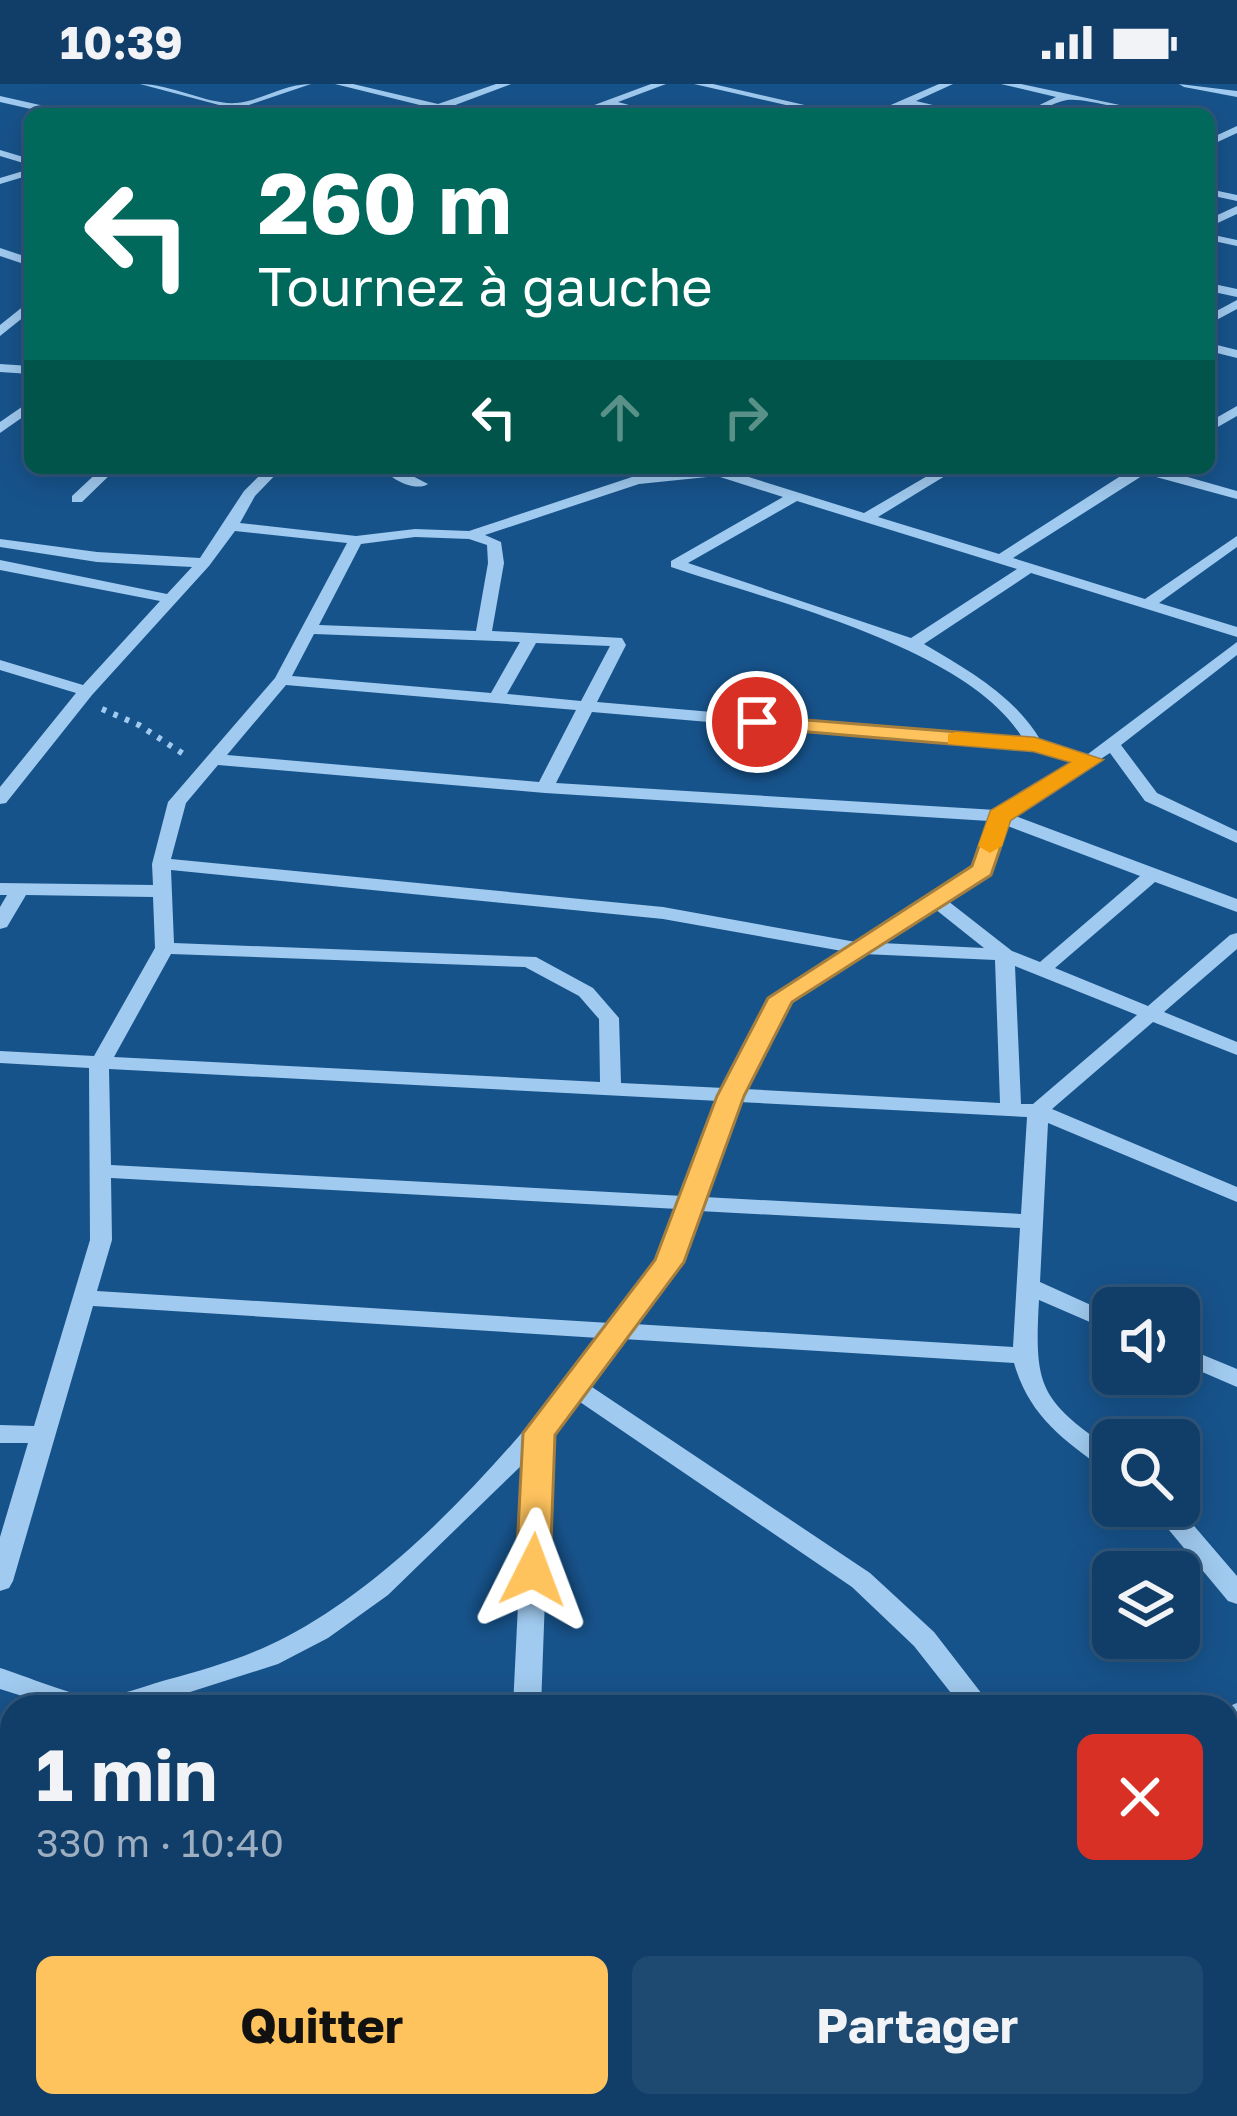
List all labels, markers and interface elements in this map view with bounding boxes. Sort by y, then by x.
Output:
text: 10:39 [60,15,183,69]
text: 260 m [258,152,512,252]
icon: left [60,156,216,312]
text: Tournez à gauche [258,253,713,318]
icon: left [461,384,527,450]
icon: ahead [587,384,653,450]
icon: right [713,384,779,450]
pin [706,671,808,773]
icon: arrive [724,689,790,755]
map controls [1092,1287,1200,1659]
button: sound [1092,1287,1200,1395]
button: search [1092,1419,1200,1527]
position arrow [470,1507,596,1633]
button: layers [1092,1551,1200,1659]
text: 1 min [36,1730,217,1817]
button: close [1077,1734,1203,1860]
text: 330 m · 10:40 [36,1819,284,1866]
button: Quitter [36,1956,608,2094]
button: Partager [632,1956,1203,2094]

